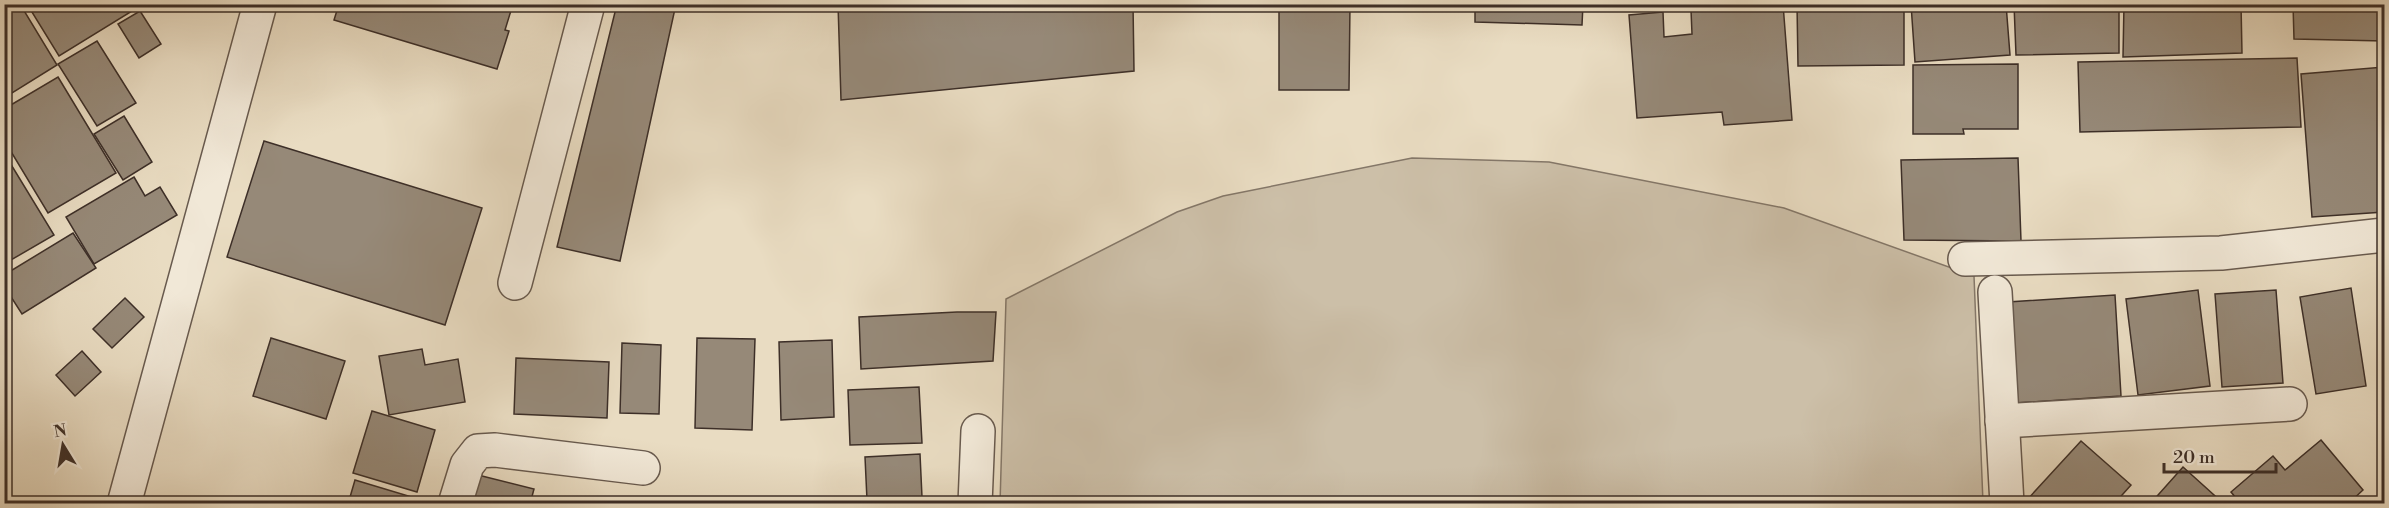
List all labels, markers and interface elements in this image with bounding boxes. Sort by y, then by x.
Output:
north arrow [33,415,93,475]
text: N [52,420,69,442]
scale bar [2164,436,2276,474]
text: 20 m [2173,446,2215,469]

